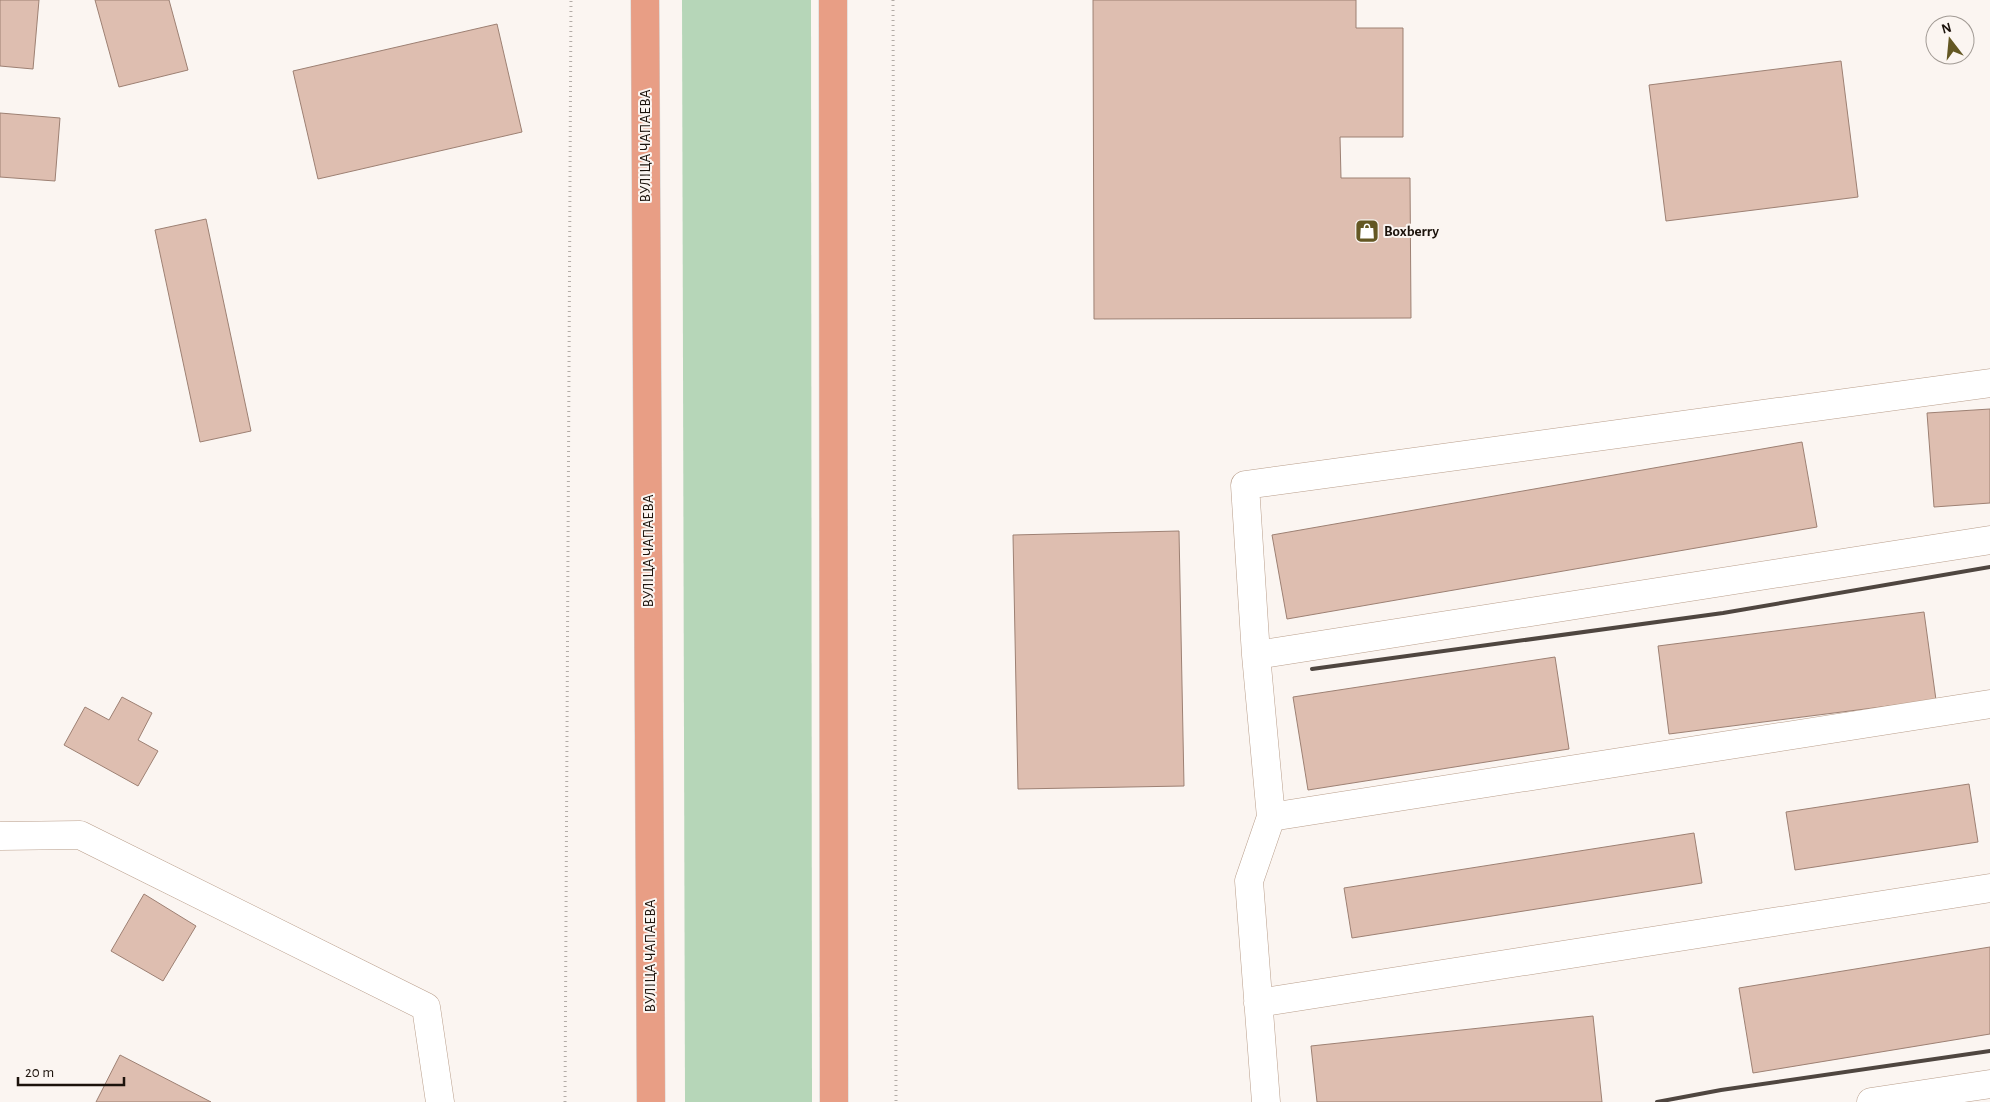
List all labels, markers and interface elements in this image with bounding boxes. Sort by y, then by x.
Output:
north arrow [1925,15,1975,65]
text: N [1940,20,1953,37]
street label: ВУЛІЦА ЧАПАЕВА [638,89,653,203]
shop icon: Boxberry [1354,218,1380,244]
place label: Boxberry [1384,224,1439,239]
street label: ВУЛІЦА ЧАПАЕВА [641,494,656,608]
street label: ВУЛІЦА ЧАПАЕВА [643,899,658,1013]
scale bar [18,1054,124,1086]
text: 20 m [25,1065,54,1080]

